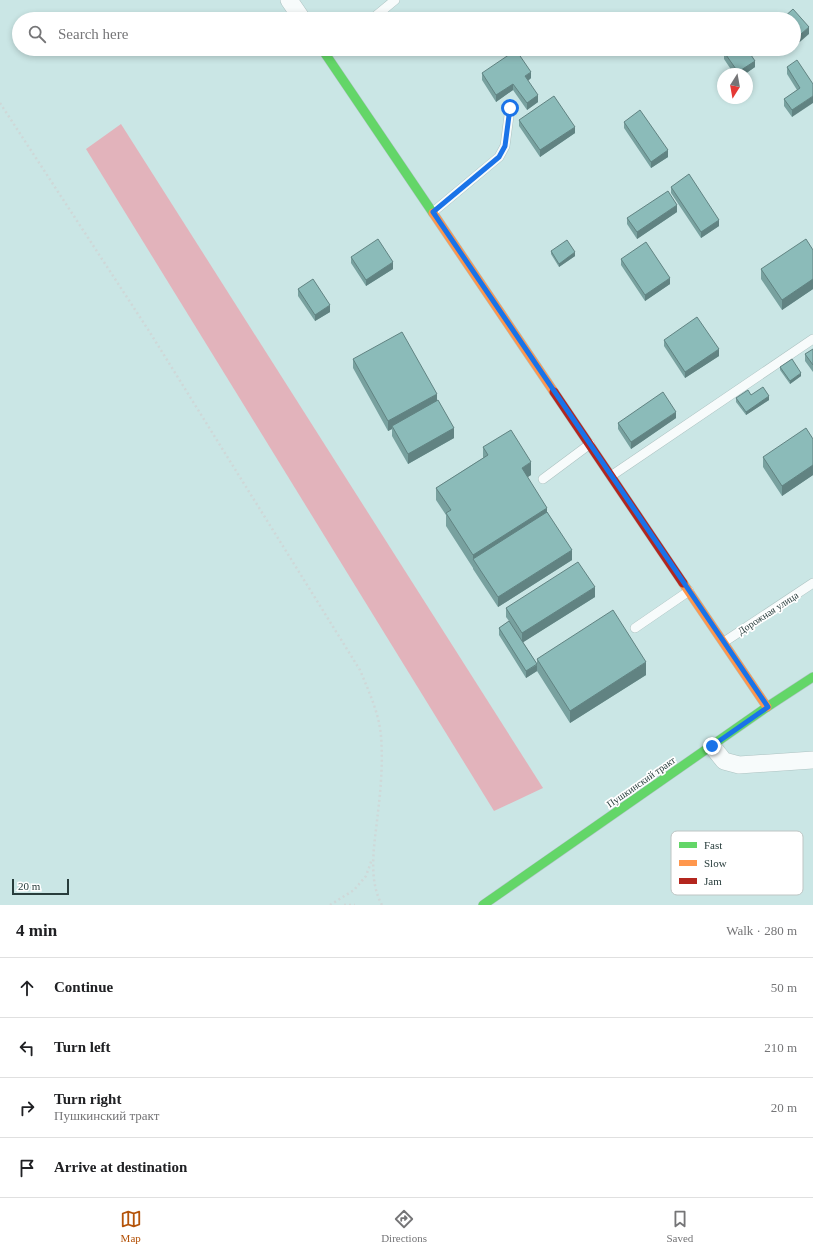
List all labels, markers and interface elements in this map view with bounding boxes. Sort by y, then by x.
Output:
search box [12,12,801,56]
icon: search [26,23,48,45]
text: Search here [58,26,128,42]
north arrow [717,68,753,104]
route start [501,99,519,117]
street label: Дорожная улица [736,589,801,637]
route end [703,737,721,755]
street label: Пушкинский тракт [605,754,678,810]
legend [671,831,803,895]
text: Fast [704,839,722,851]
text: Slow [704,857,727,869]
text: Jam [704,875,722,887]
scale bar [12,877,69,896]
text: 20 m [18,880,40,892]
text: 4 min [16,921,57,940]
text: Walk · 280 m [726,923,797,938]
icon: ahead [16,977,38,999]
text: Continue [54,979,113,995]
text: 50 m [771,980,797,995]
icon: left [16,1037,38,1059]
text: Turn left [54,1039,111,1055]
text: 210 m [764,1040,797,1055]
text: Turn right [54,1091,121,1107]
icon: right [16,1097,38,1119]
text: 20 m [771,1100,797,1115]
text: Пушкинский тракт [54,1108,159,1123]
icon: arrive [16,1157,38,1179]
text: Arrive at destination [54,1159,187,1175]
tab: Map [120,1208,142,1244]
tab: Directions [381,1208,427,1244]
tab: Saved [666,1208,693,1244]

